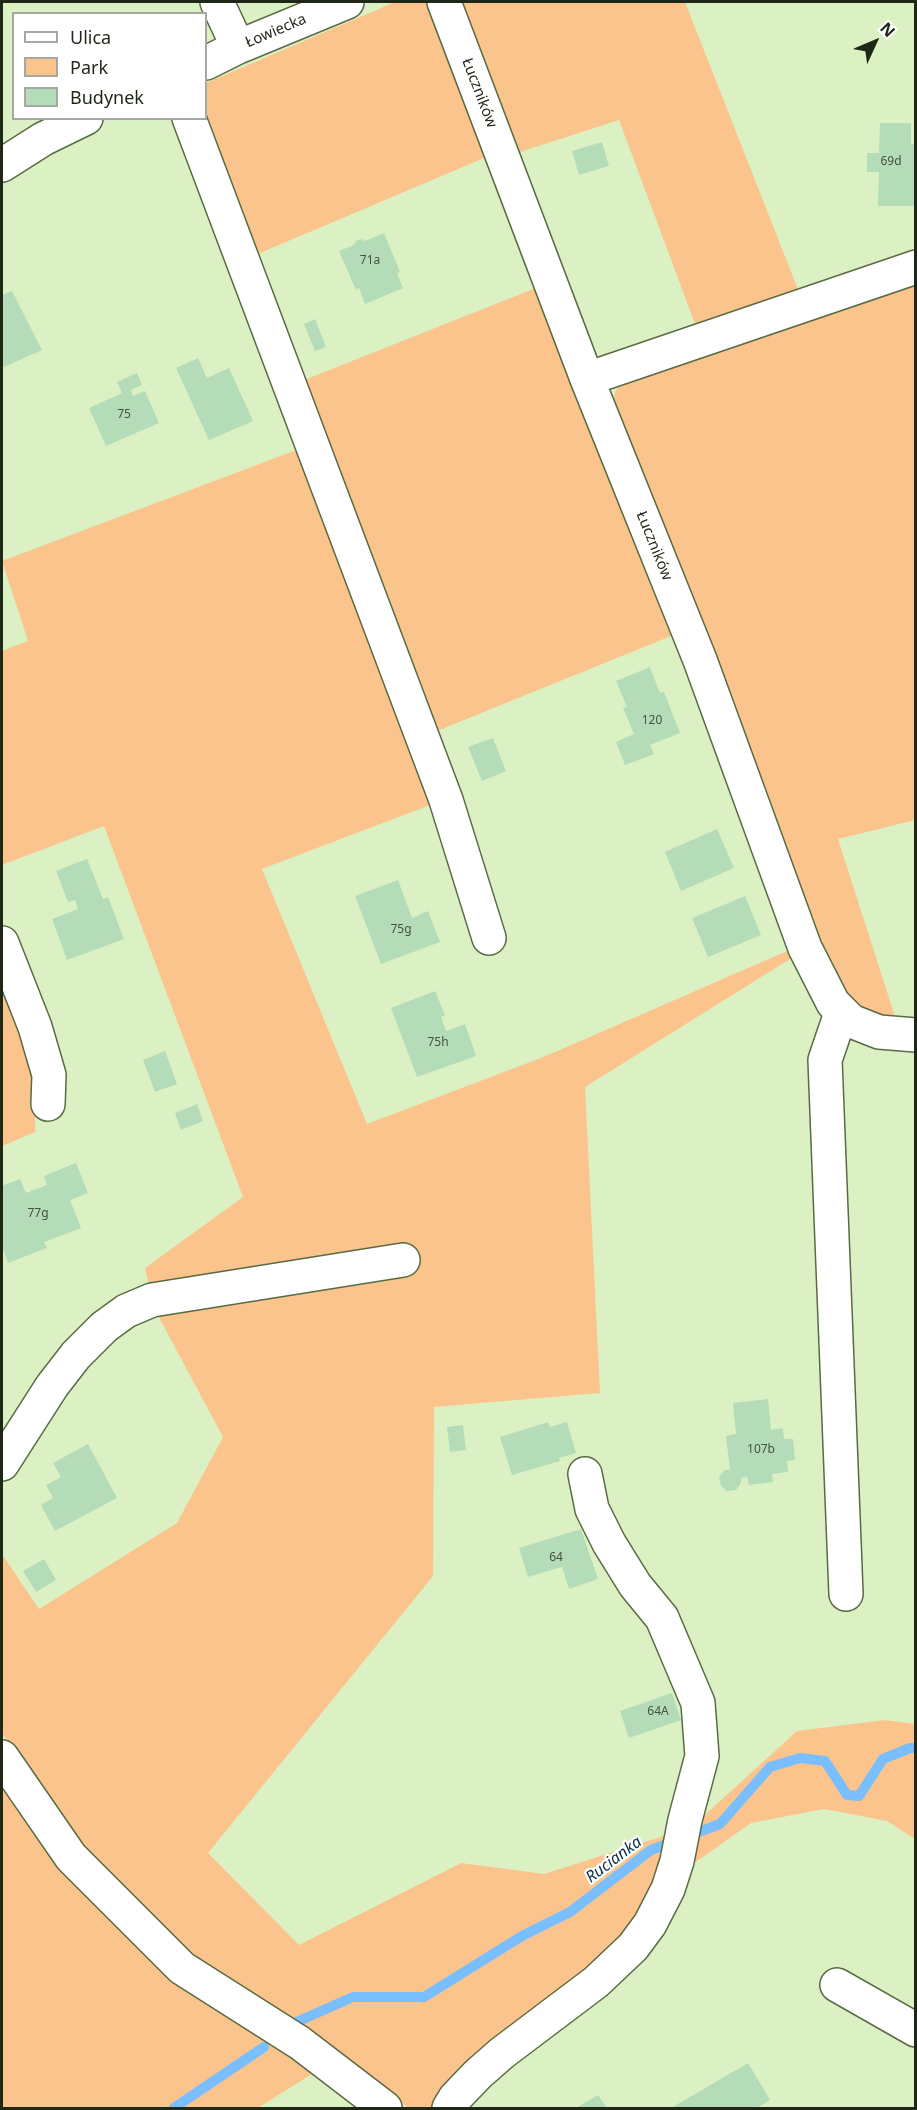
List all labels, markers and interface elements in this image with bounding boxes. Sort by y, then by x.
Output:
street label: Łowiecka [243,10,309,52]
legend [12,12,207,120]
north arrow [845,12,905,72]
text: N [876,17,900,42]
text: Ulica [70,25,111,49]
text: Park [70,55,108,79]
street label: Łuczników [458,56,500,130]
text: Budynek [70,85,144,109]
house number: 69d [880,155,902,169]
house number: 71a [360,254,380,268]
house number: 75 [117,408,131,422]
street label: Łuczników [632,509,676,583]
house number: 120 [642,714,662,728]
house number: 75g [390,923,412,937]
house number: 75h [427,1036,449,1050]
house number: 77g [27,1207,49,1221]
house number: 107b [747,1443,775,1457]
house number: 64 [549,1551,563,1565]
house number: 64A [647,1705,669,1719]
water label: Rucianka [582,1833,646,1887]

